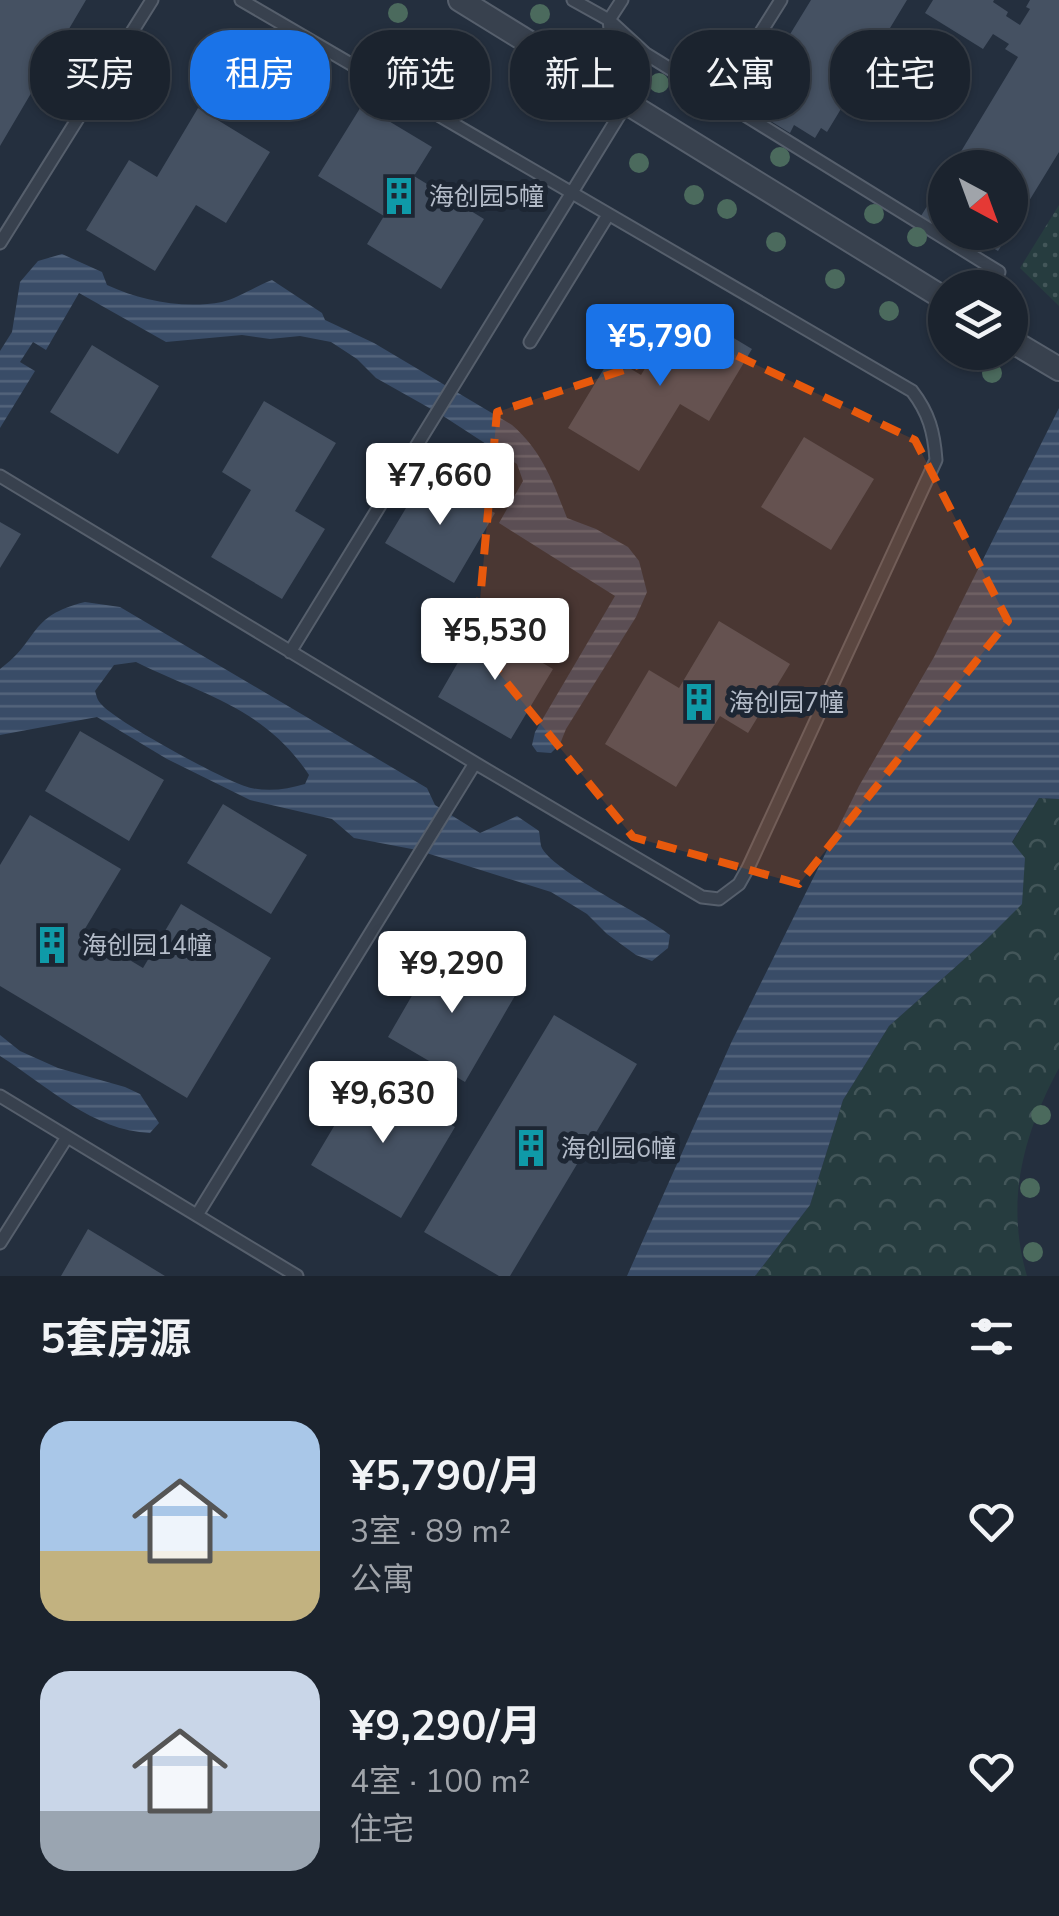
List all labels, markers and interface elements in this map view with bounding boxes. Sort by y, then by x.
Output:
chip: 买房 [30,30,170,120]
chip: 租房 [190,30,330,120]
chip: 筛选 [350,30,490,120]
chip: 新上 [510,30,650,120]
chip: 公寓 [670,30,810,120]
chip: 住宅 [830,30,970,120]
north arrow [928,150,1028,250]
map controls [928,150,1028,370]
building icon: 海创园5幢 [378,175,420,217]
place label: 海创园5幢 [429,180,544,214]
button: layers [928,270,1028,370]
pin: ¥5,790 [579,304,741,389]
text: ¥5,790 [608,315,712,358]
pin: ¥7,660 [359,443,521,528]
text: ¥7,660 [388,454,492,497]
pin: ¥5,530 [414,598,576,683]
text: ¥5,530 [443,609,547,652]
building icon: 海创园7幢 [678,681,720,723]
place label: 海创园7幢 [729,686,844,720]
building icon: 海创园14幢 [31,924,73,966]
place label: 海创园14幢 [82,929,212,963]
pin: ¥9,290 [371,931,533,1016]
text: ¥9,290 [400,942,504,985]
pin: ¥9,630 [302,1061,464,1146]
text: ¥9,630 [331,1072,435,1115]
building icon: 海创园6幢 [510,1127,552,1169]
place label: 海创园6幢 [561,1132,676,1166]
icon: filters [964,1309,1019,1364]
text: 5套房源 [40,1311,191,1368]
text: ¥5,790/月 [350,1448,542,1505]
icon: home [120,1461,240,1581]
icon: heart [964,1494,1019,1549]
text: 3室 · 89 m² [350,1510,511,1553]
text: 公寓 [350,1558,414,1601]
text: ¥9,290/月 [350,1698,542,1755]
icon: home [120,1711,240,1831]
icon: heart [964,1744,1019,1799]
text: 4室 · 100 m² [350,1760,530,1803]
text: 住宅 [350,1808,414,1851]

